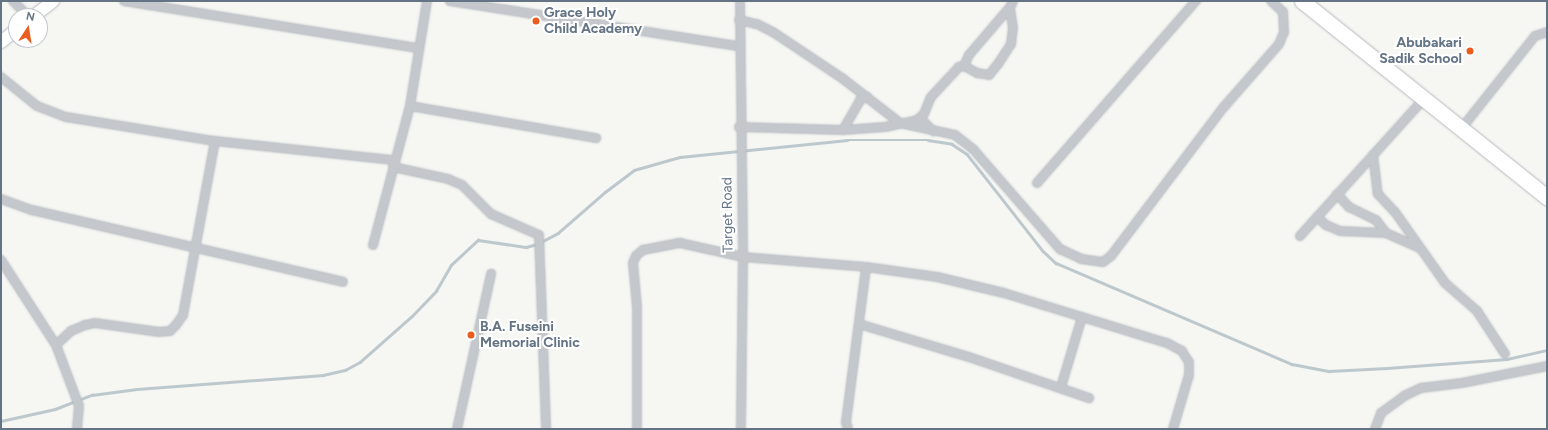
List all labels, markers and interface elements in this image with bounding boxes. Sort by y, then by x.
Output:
place label: Grace Holy Child Academy [544,5,642,38]
north arrow [8,8,48,48]
text: N [25,10,36,24]
marker: Grace Holy Child Academy [531,16,541,26]
place label: Abubakari Sadik School [1379,35,1462,68]
marker: Abubakari Sadik School [1465,46,1475,56]
street label: Target Road [719,177,737,253]
place label: B.A. Fuseini Memorial Clinic [480,319,580,352]
marker: B.A. Fuseini Memorial Clinic [465,329,477,341]

